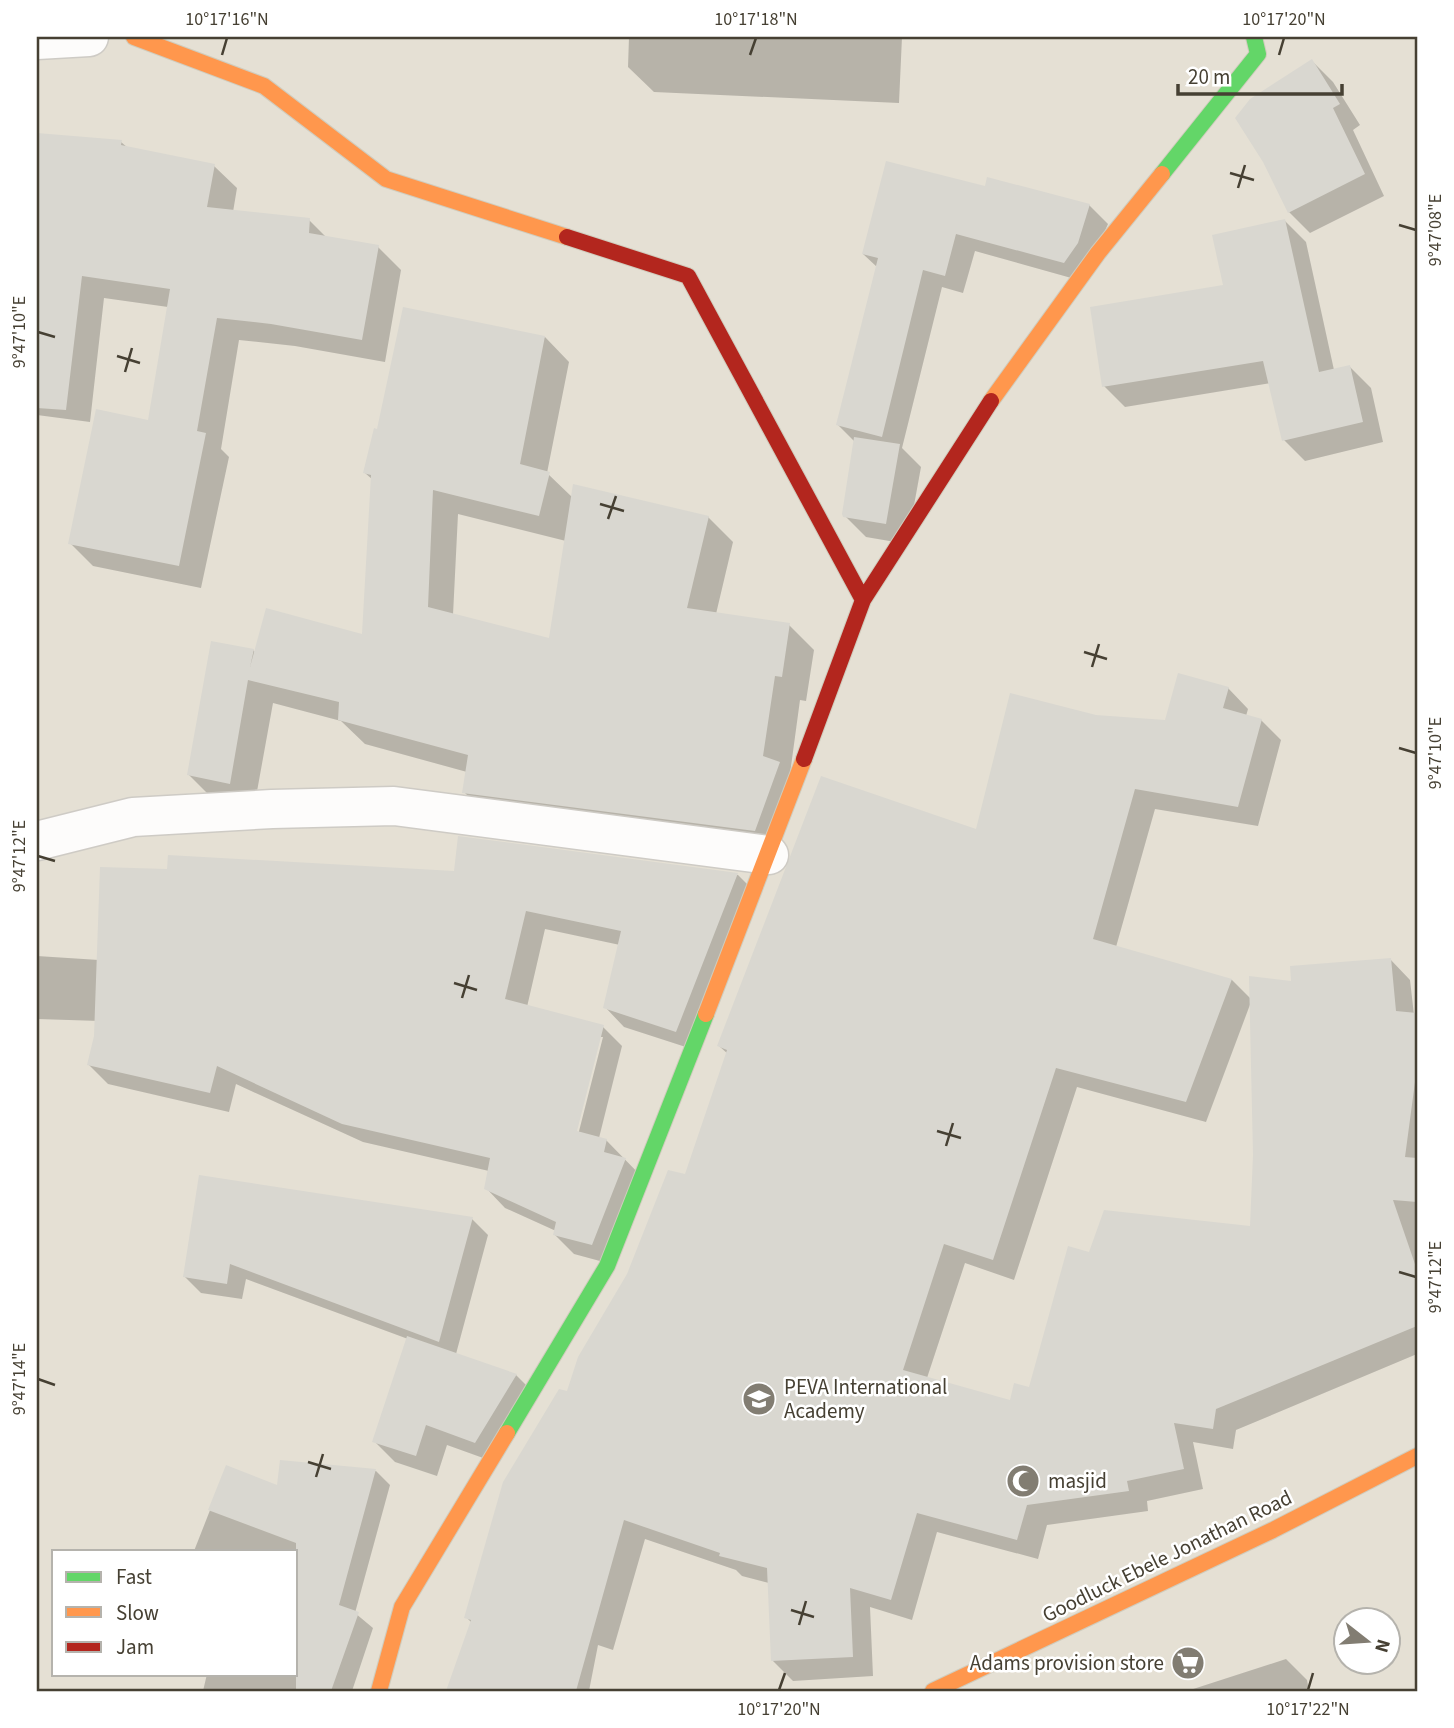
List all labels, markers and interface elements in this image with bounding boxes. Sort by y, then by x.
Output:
text: 10°17'16"N [185,7,269,32]
text: 10°17'18"N [714,7,798,32]
text: 10°17'20"N [1242,7,1326,32]
scale bar [1178,52,1342,96]
text: 20 m [1188,62,1230,92]
text: 9°47'08"E [1423,194,1448,266]
text: 9°47'10"E [7,296,32,368]
text: 9°47'10"E [1423,717,1448,789]
text: 9°47'12"E [7,820,32,892]
text: 9°47'12"E [1423,1241,1448,1313]
text: 9°47'14"E [7,1343,32,1415]
place label: PEVA International Academy [784,1372,947,1426]
school or university icon: PEVA International Academy [740,1380,778,1418]
mosque icon: masjid [1004,1462,1042,1500]
place label: masjid [1048,1466,1107,1496]
street label: Goodluck Ebele Jonathan Road [1037,1482,1297,1630]
legend [52,1550,298,1676]
text: Fast [116,1562,152,1592]
text: Slow [116,1598,159,1628]
north arrow [1332,1606,1402,1676]
text: Jam [116,1632,154,1662]
text: N [1367,1636,1397,1656]
supermarket icon: Adams provision store [1169,1644,1207,1682]
place label: Adams provision store [970,1648,1164,1678]
text: 10°17'20"N [737,1697,821,1722]
text: 10°17'22"N [1266,1697,1350,1722]

